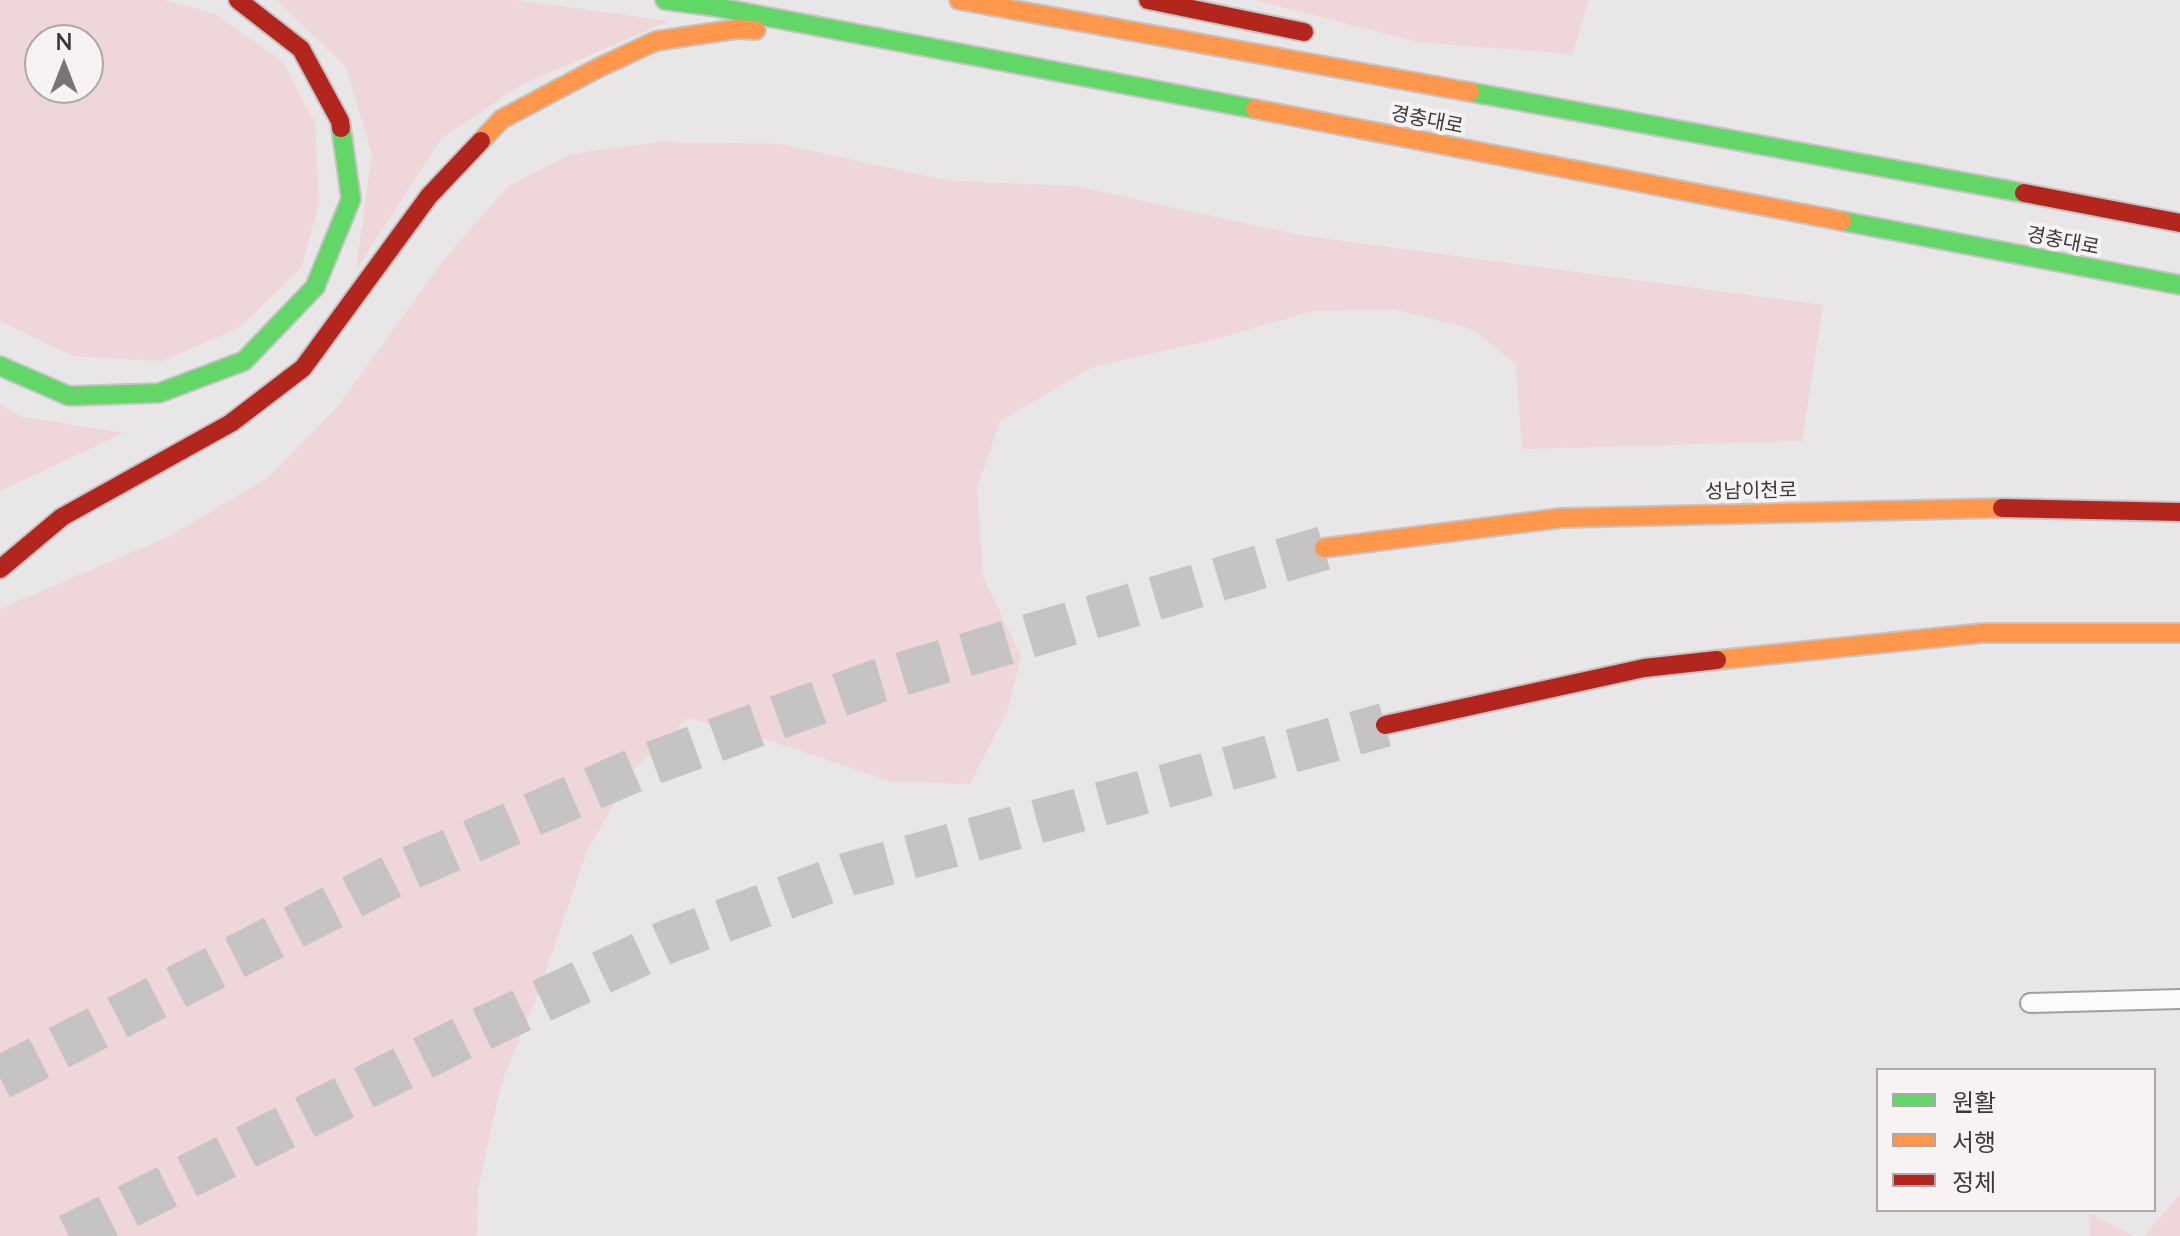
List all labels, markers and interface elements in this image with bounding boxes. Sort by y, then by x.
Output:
north arrow [24,24,104,104]
text: N [56,28,72,55]
street label: 경충대로 [1389,101,1465,139]
street label: 경충대로 [2025,222,2101,260]
street label: 성남이천로 [1705,478,1797,504]
legend [1876,1068,2156,1212]
text: 원활 [1952,1087,1996,1116]
text: 서행 [1952,1127,1996,1156]
text: 정체 [1952,1167,1996,1196]

